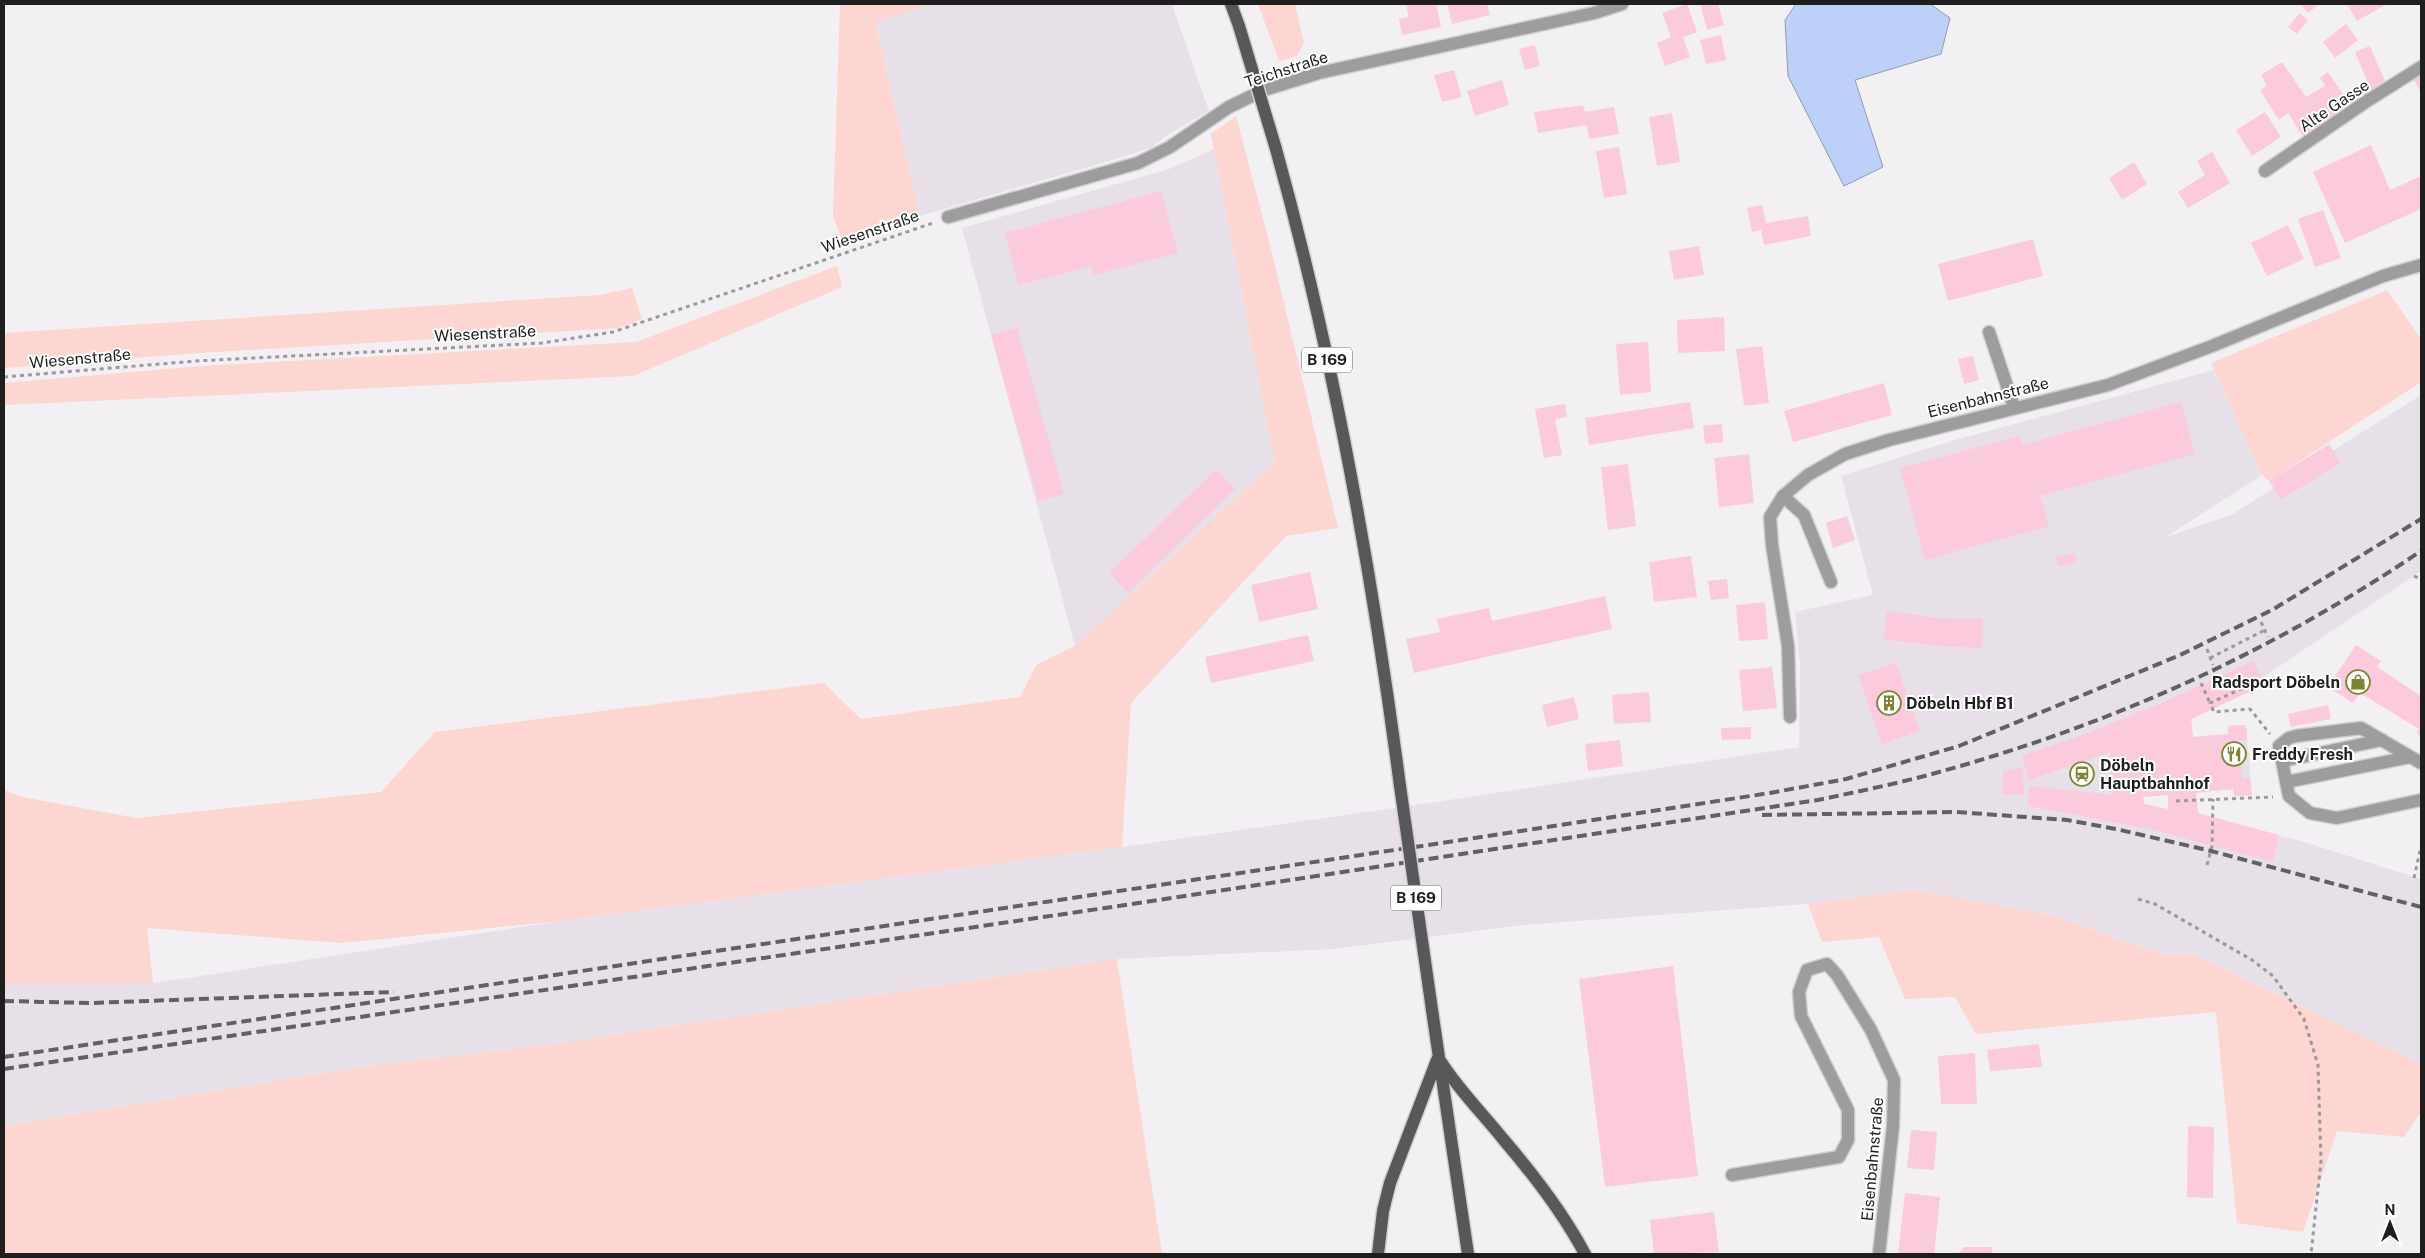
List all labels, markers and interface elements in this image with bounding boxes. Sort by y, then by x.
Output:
street label: Teichstraße [1242,47,1330,92]
street label: Alte Gasse [2296,75,2373,136]
street label: Wiesenstraße [819,206,921,257]
street label: Wiesenstraße [434,321,536,346]
street label: Wiesenstraße [28,345,132,372]
road number: B 169 [1302,348,1352,372]
street label: Eisenbahnstraße [1926,373,2051,422]
shop icon: Radsport Döbeln [2345,669,2371,695]
place label: Radsport Döbeln [2212,673,2340,692]
building icon: Döbeln Hbf B1 [1876,690,1902,716]
place label: Döbeln Hbf B1 [1906,694,2014,713]
restaurant icon: Freddy Fresh [2221,741,2247,767]
place label: Freddy Fresh [2252,745,2353,764]
place label: Döbeln Hauptbahnhof [2100,756,2210,793]
station icon: Döbeln Hauptbahnhof [2069,761,2095,787]
road number: B 169 [1391,886,1441,910]
street label: Eisenbahnstraße [1858,1096,1887,1222]
north arrow [2365,1198,2415,1248]
text: N [2385,1202,2395,1218]

